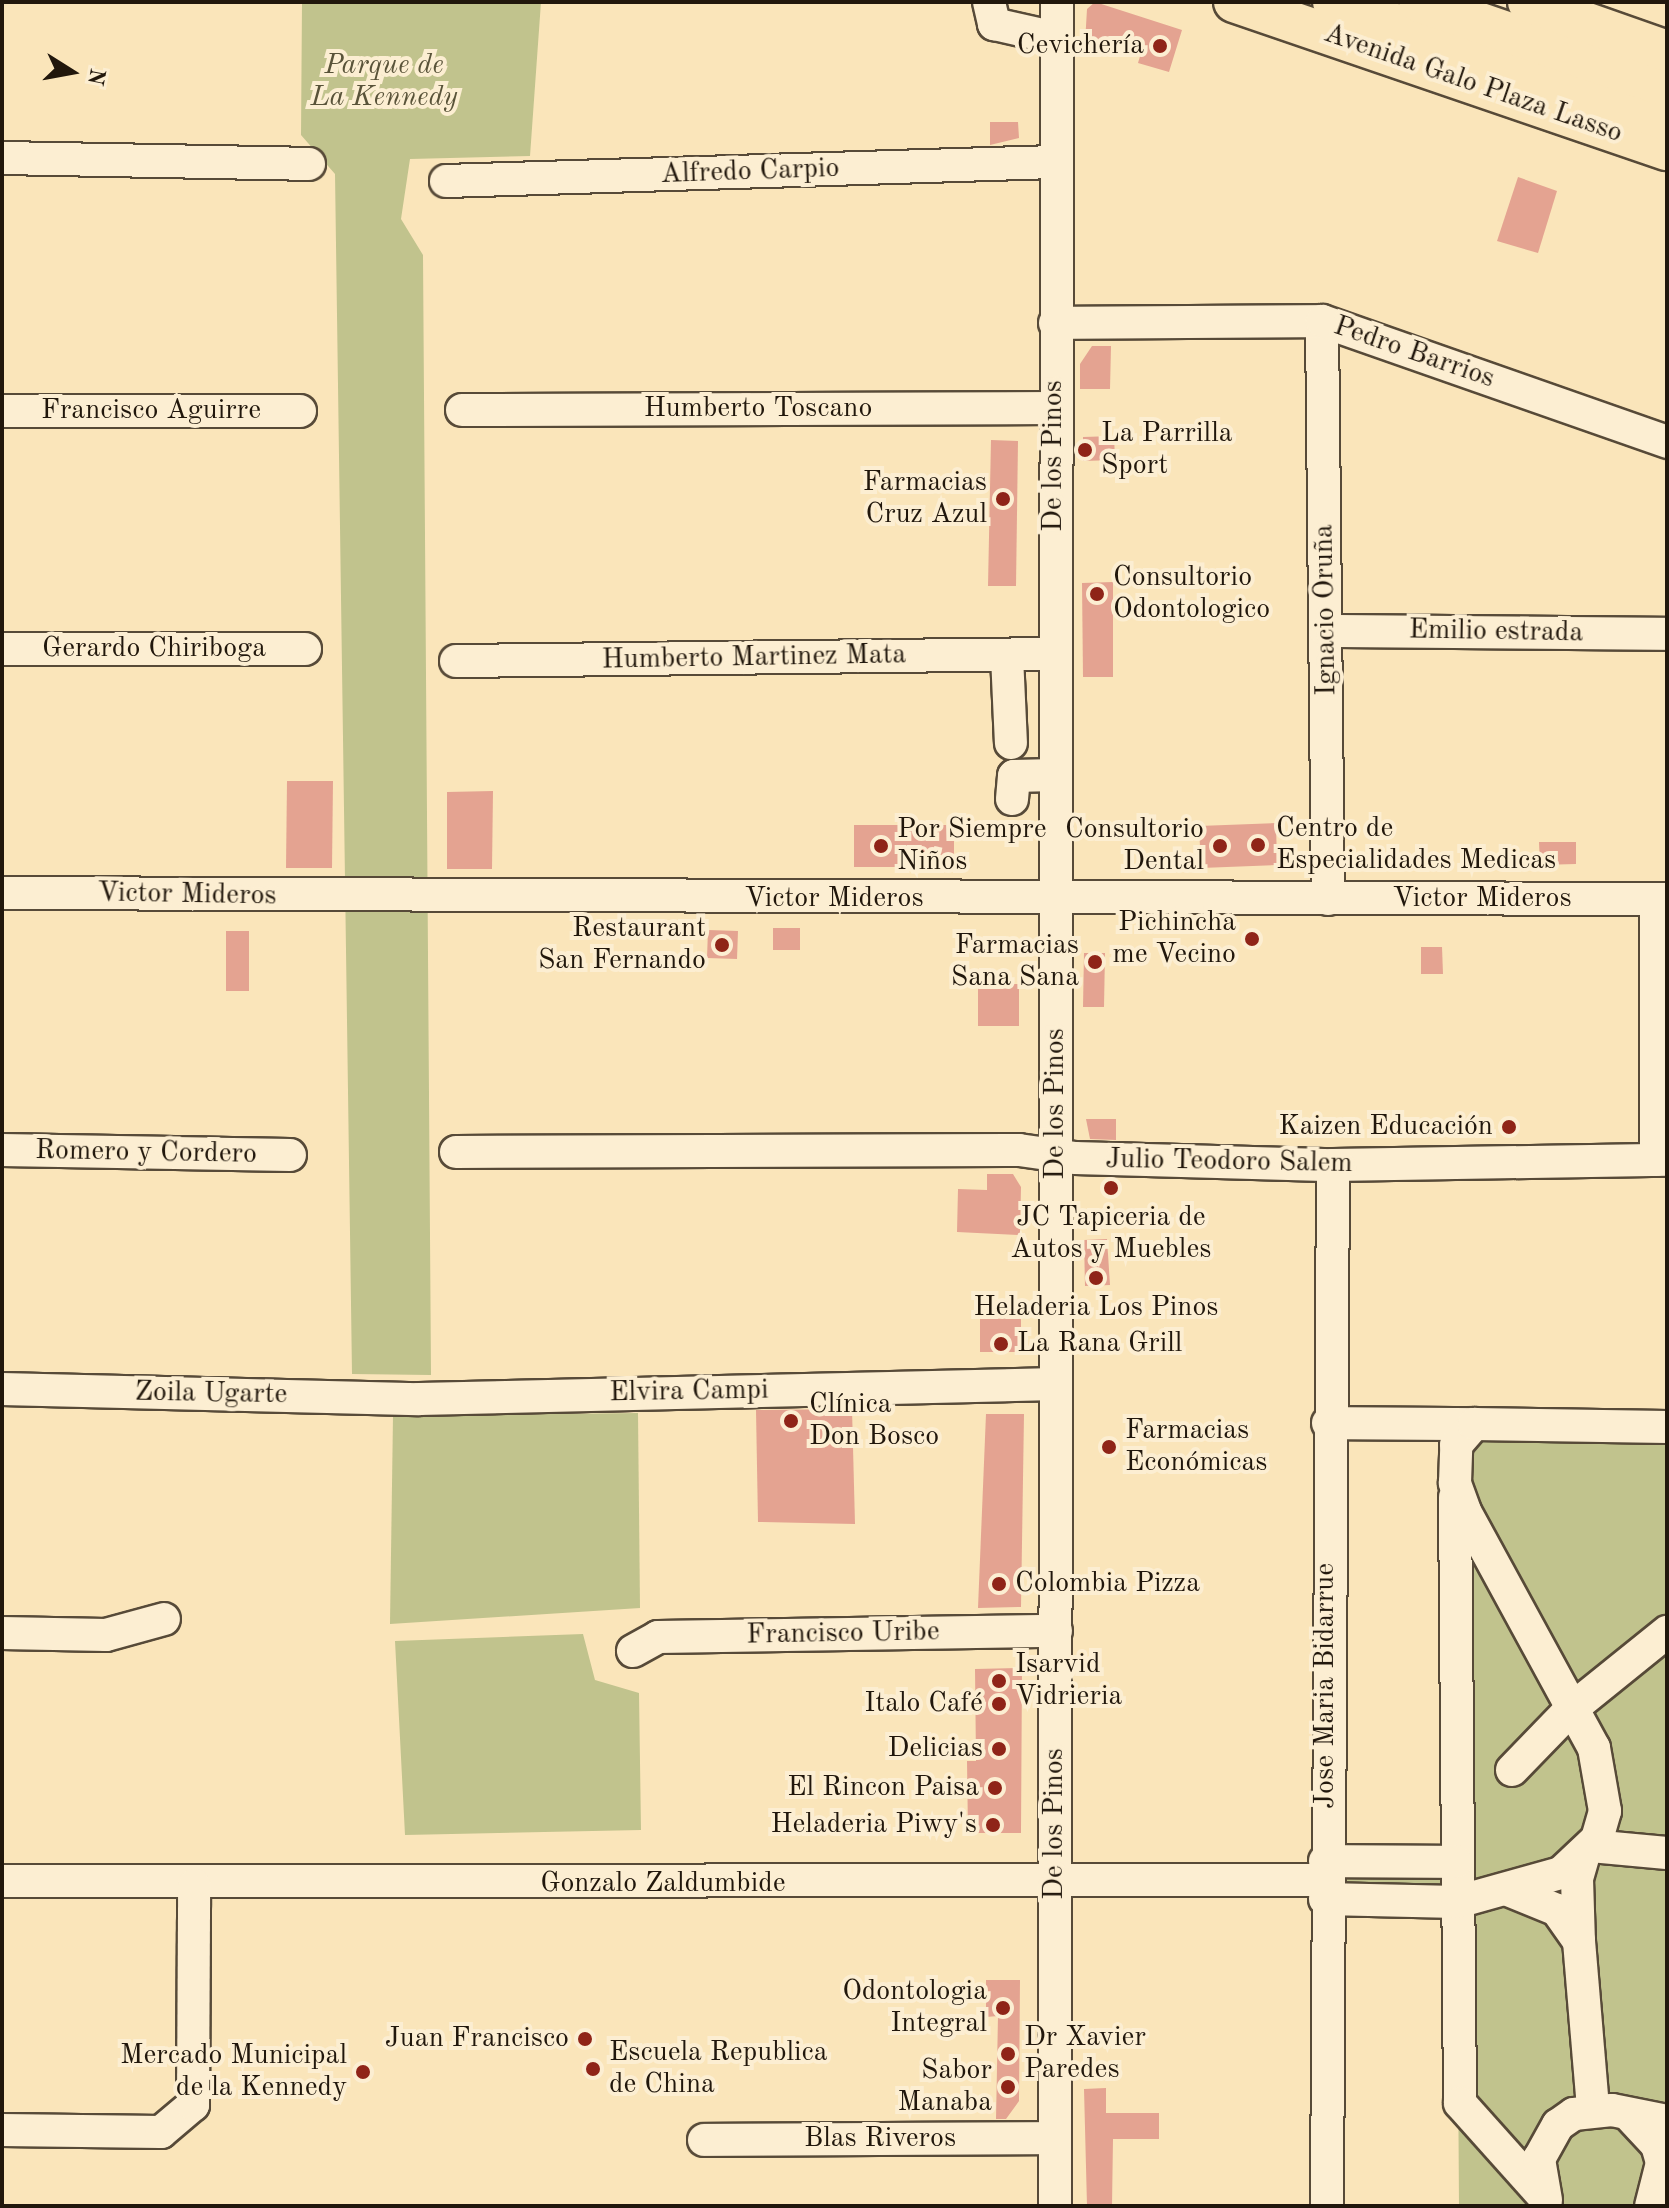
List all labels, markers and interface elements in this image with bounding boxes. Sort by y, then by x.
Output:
street label: Avenida Galo Plaza Lasso [1319,17,1627,151]
place label: Cevichería [1017,29,1144,63]
north arrow [32,32,112,112]
marker: Cevichería [1151,37,1169,55]
park label: Parque de La Kennedy [310,49,458,115]
text: N [83,66,108,87]
street label: Alfredo Carpio [660,152,840,192]
street label: Pedro Barrios [1329,310,1499,396]
street label: De los Pinos [1037,380,1071,532]
street label: Humberto Toscano [644,392,872,426]
street label: Francisco Aguirre [41,394,261,428]
place label: La Parrilla Sport [1101,417,1233,483]
marker: La Parrilla Sport [1076,441,1094,459]
place label: Farmacias Cruz Azul [863,466,987,532]
marker: Farmacias Cruz Azul [994,490,1012,508]
street label: Ignacio Oruña [1308,524,1344,696]
place label: Consultorio Odontologico [1113,561,1270,627]
marker: Consultorio Odontologico [1088,585,1106,603]
street label: Emilio estrada [1408,614,1584,650]
street label: Gerardo Chiriboga [42,632,266,666]
street label: Humberto Martinez Mata [601,639,907,677]
place label: Centro de Especialidades Medicas [1276,812,1556,878]
place label: Por Siempre Niños [897,813,1047,879]
place label: Consultorio Dental [1065,813,1204,879]
marker: Centro de Especialidades Medicas [1247,834,1269,856]
marker: Por Siempre Niños [872,837,890,855]
marker: Consultorio Dental [1211,837,1229,855]
street label: Victor Mideros [97,877,277,913]
street label: Victor Mideros [744,882,924,916]
street label: Victor Mideros [1392,882,1572,916]
place label: Pichincha me Vecino [1112,906,1236,972]
place label: Restaurant San Fernando [538,912,706,978]
place label: Farmacias Sana Sana [951,929,1079,995]
marker: Pichincha me Vecino [1243,930,1261,948]
marker: Restaurant San Fernando [713,936,731,954]
marker: Farmacias Sana Sana [1086,953,1104,971]
street label: De los Pinos [1039,1028,1073,1180]
place label: Kaizen Educación [1279,1110,1493,1144]
marker: Kaizen Educación [1500,1118,1518,1136]
street label: Romero y Cordero [35,1134,257,1172]
street label: Julio Teodoro Salem [1105,1143,1353,1181]
marker: JC Tapiceria de Autos y Muebles [1102,1179,1120,1197]
place label: JC Tapiceria de Autos y Muebles [1011,1201,1211,1267]
marker: Heladeria Los Pinos [1087,1269,1105,1287]
place label: Heladeria Los Pinos [974,1291,1218,1325]
place label: La Rana Grill [1017,1327,1182,1361]
marker: La Rana Grill [992,1335,1010,1353]
street label: Elvira Campi [609,1374,769,1410]
street label: Zoila Ugarte [134,1376,288,1412]
place label: Clínica Don Bosco [809,1388,939,1454]
marker: Clínica Don Bosco [780,1410,802,1432]
place label: Farmacias Económicas [1125,1414,1267,1480]
marker: Farmacias Económicas [1100,1438,1118,1456]
street label: Jose Maria Bidarrue [1309,1563,1343,1809]
place label: Colombia Pizza [1015,1567,1200,1601]
marker: Colombia Pizza [990,1575,1008,1593]
street label: Francisco Uribe [746,1616,940,1652]
place label: Isarvid Vidrieria [1015,1648,1122,1714]
marker: Isarvid Vidrieria [990,1672,1008,1690]
place label: Italo Café [864,1687,983,1721]
marker: Italo Café [990,1695,1008,1713]
place label: Delicias [887,1732,983,1766]
marker: Delicias [990,1740,1008,1758]
street label: De los Pinos [1038,1748,1072,1900]
place label: El Rincon Paisa [787,1771,979,1805]
marker: El Rincon Paisa [986,1779,1004,1797]
place label: Heladeria Piwy's [770,1808,977,1842]
marker: Heladeria Piwy's [984,1816,1002,1834]
street label: Gonzalo Zaldumbide [540,1867,786,1901]
place label: Odontologia Integral [842,1975,987,2041]
marker: Odontologia Integral [994,1999,1012,2017]
place label: Dr Xavier Paredes [1024,2021,1146,2087]
place label: Juan Francisco [385,2022,569,2056]
marker: Juan Francisco [576,2030,594,2048]
place label: Escuela Republica de China [609,2036,828,2102]
place label: Mercado Municipal de la Kennedy [120,2039,347,2105]
marker: Dr Xavier Paredes [999,2045,1017,2063]
place label: Sabor Manaba [898,2054,992,2120]
marker: Escuela Republica de China [584,2060,602,2078]
marker: Mercado Municipal de la Kennedy [354,2063,372,2081]
marker: Sabor Manaba [999,2078,1017,2096]
street label: Blas Riveros [804,2122,956,2156]

